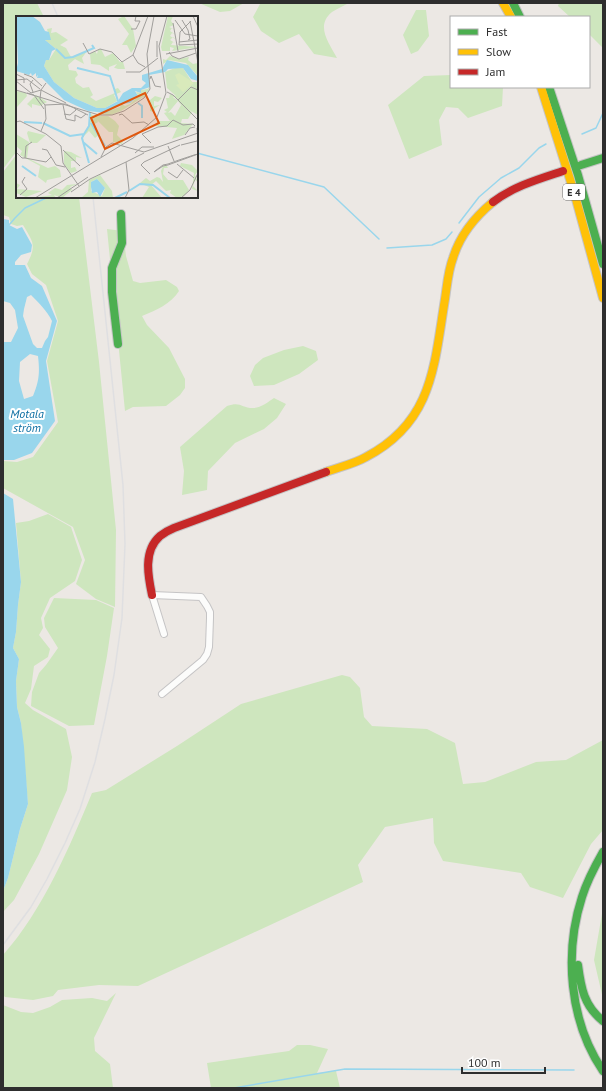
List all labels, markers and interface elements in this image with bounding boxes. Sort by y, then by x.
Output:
inset map [16,16,198,198]
legend [450,16,590,88]
text: Fast [486,24,507,39]
text: Slow [486,44,511,59]
text: Jam [485,64,505,79]
road number: E 4 [563,184,585,200]
water label: Motala ström [10,406,44,435]
scale bar [462,1049,545,1075]
text: 100 m [468,1055,501,1070]

